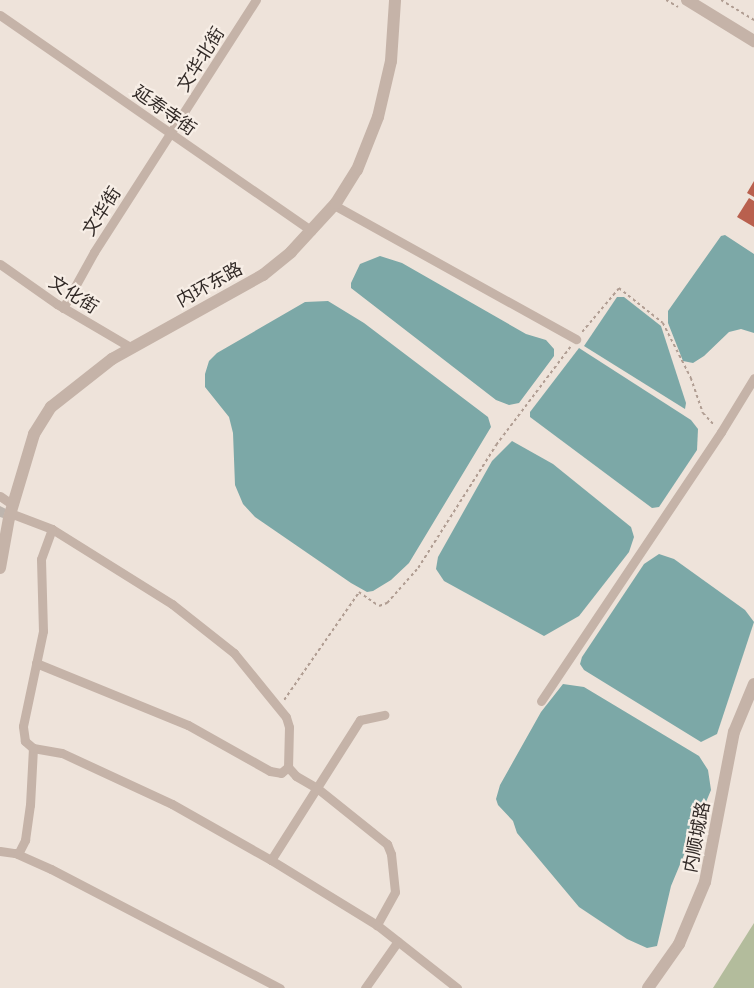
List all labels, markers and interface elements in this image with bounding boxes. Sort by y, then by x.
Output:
street label: 文华北街 [172,23,228,95]
street label: 延寿寺街 [129,81,201,139]
street label: 文华街 [77,182,125,240]
street label: 内环东路 [172,257,246,311]
street label: 文化街 [45,271,103,317]
street label: 内顺城路 [679,800,713,874]

